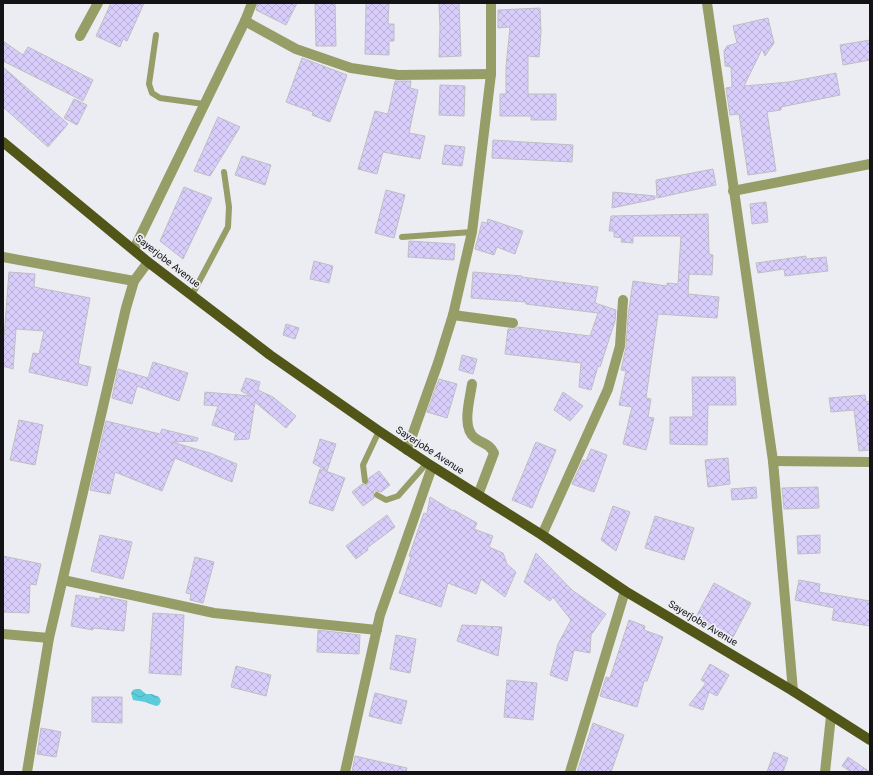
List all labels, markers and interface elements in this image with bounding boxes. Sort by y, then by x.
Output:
street label: Sayerjobe Avenue [134,232,202,290]
street label: Sayerjobe Avenue [394,424,466,476]
street label: Sayerjobe Avenue [666,598,740,648]

